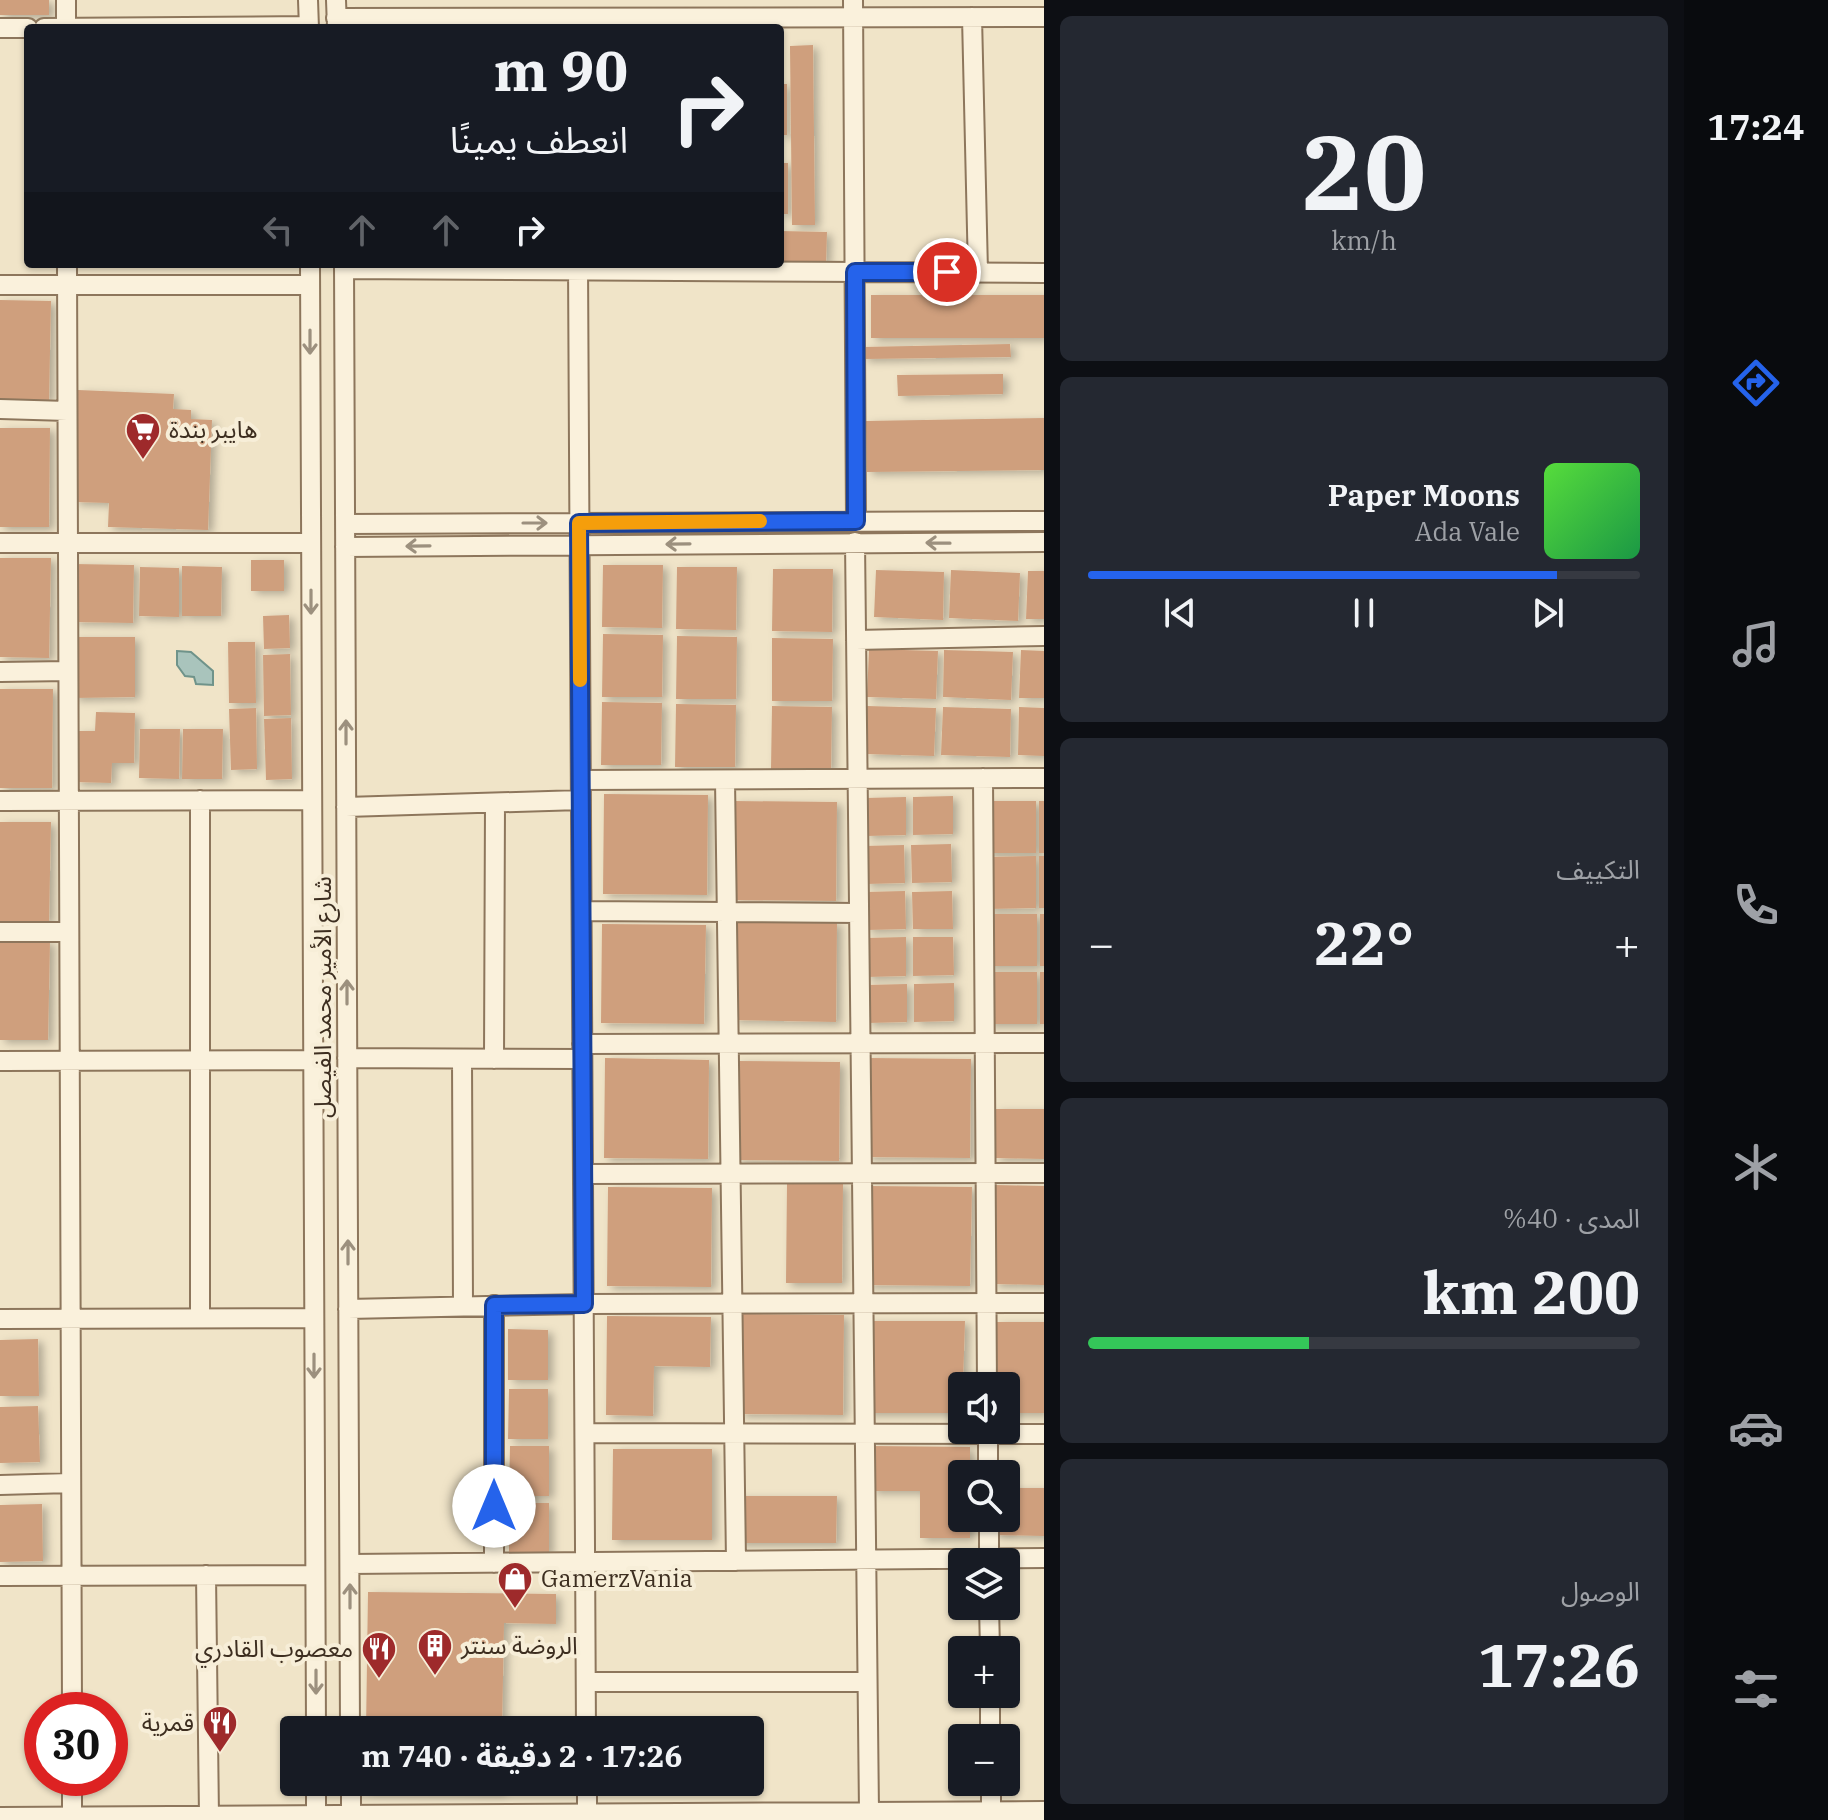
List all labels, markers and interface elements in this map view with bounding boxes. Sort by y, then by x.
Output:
text: 90 m [493,34,628,106]
icon: right [656,56,760,160]
text: 20 [1302,103,1426,239]
text: 17:24 [1707,103,1805,150]
text: انعطف يمينًا [450,116,628,163]
icon: left [256,208,300,252]
icon: ahead [340,208,384,252]
icon: ahead [424,208,468,252]
icon: right [508,208,552,252]
text: km/h [1331,223,1397,257]
pin [913,238,981,306]
icon: arrive [925,250,969,294]
one-way arrow [302,328,318,355]
icon: directions [1728,355,1784,411]
supermarket icon: هايبر بندة [124,411,162,461]
place label: هايبر بندة [169,413,257,445]
text: Paper Moons [1328,475,1520,514]
text: Ada Vale [1415,514,1520,548]
one-way arrow [521,515,548,531]
one-way arrow [925,535,952,551]
one-way arrow [665,536,692,552]
one-way arrow [405,539,432,554]
one-way arrow [303,588,319,615]
icon: previous [1158,591,1202,635]
icon: pause [1342,591,1386,635]
icon: next [1526,591,1570,635]
icon: music [1728,616,1784,672]
one-way arrow [338,719,354,746]
text: التكييف [1556,852,1640,886]
street label: شارع الأمير محمد الفيصل [306,876,340,1118]
icon: phone [1728,877,1784,933]
text: 22° [1314,903,1414,982]
text: − [1088,915,1114,972]
text: + [1614,915,1640,972]
one-way arrow [339,979,355,1006]
icon: climate [1728,1139,1784,1195]
text: المدى · 40% [1503,1201,1640,1235]
one-way arrow [340,1239,356,1266]
text: 200 km [1422,1252,1640,1331]
one-way arrow [306,1352,322,1379]
map controls [948,1372,1020,1796]
button: sound [948,1372,1020,1444]
icon: car [1728,1400,1784,1456]
button: search [948,1460,1020,1532]
position arrow [452,1464,536,1548]
button: layers [948,1548,1020,1620]
shop icon: GamerzVania [496,1560,534,1610]
place label: GamerzVania [541,1562,693,1594]
text: الوصول [1561,1574,1640,1608]
one-way arrow [342,1583,358,1610]
text: 17:26 [1478,1625,1640,1704]
building icon: الروضة سنتر [416,1627,454,1677]
place label: الروضة سنتر [460,1629,578,1661]
restaurant icon: معصوب القادري [360,1630,398,1680]
place label: معصوب القادري [195,1632,353,1668]
button: + [948,1636,1020,1708]
icon: filters [1728,1661,1784,1717]
one-way arrow [308,1668,324,1695]
speed limit sign: 30 [24,1692,128,1796]
restaurant icon: قمرية [201,1704,239,1754]
place label: قمرية [142,1706,194,1738]
button: − [948,1724,1020,1796]
text: 17:26 · 2 دقيقة · 740 m [362,1736,682,1775]

